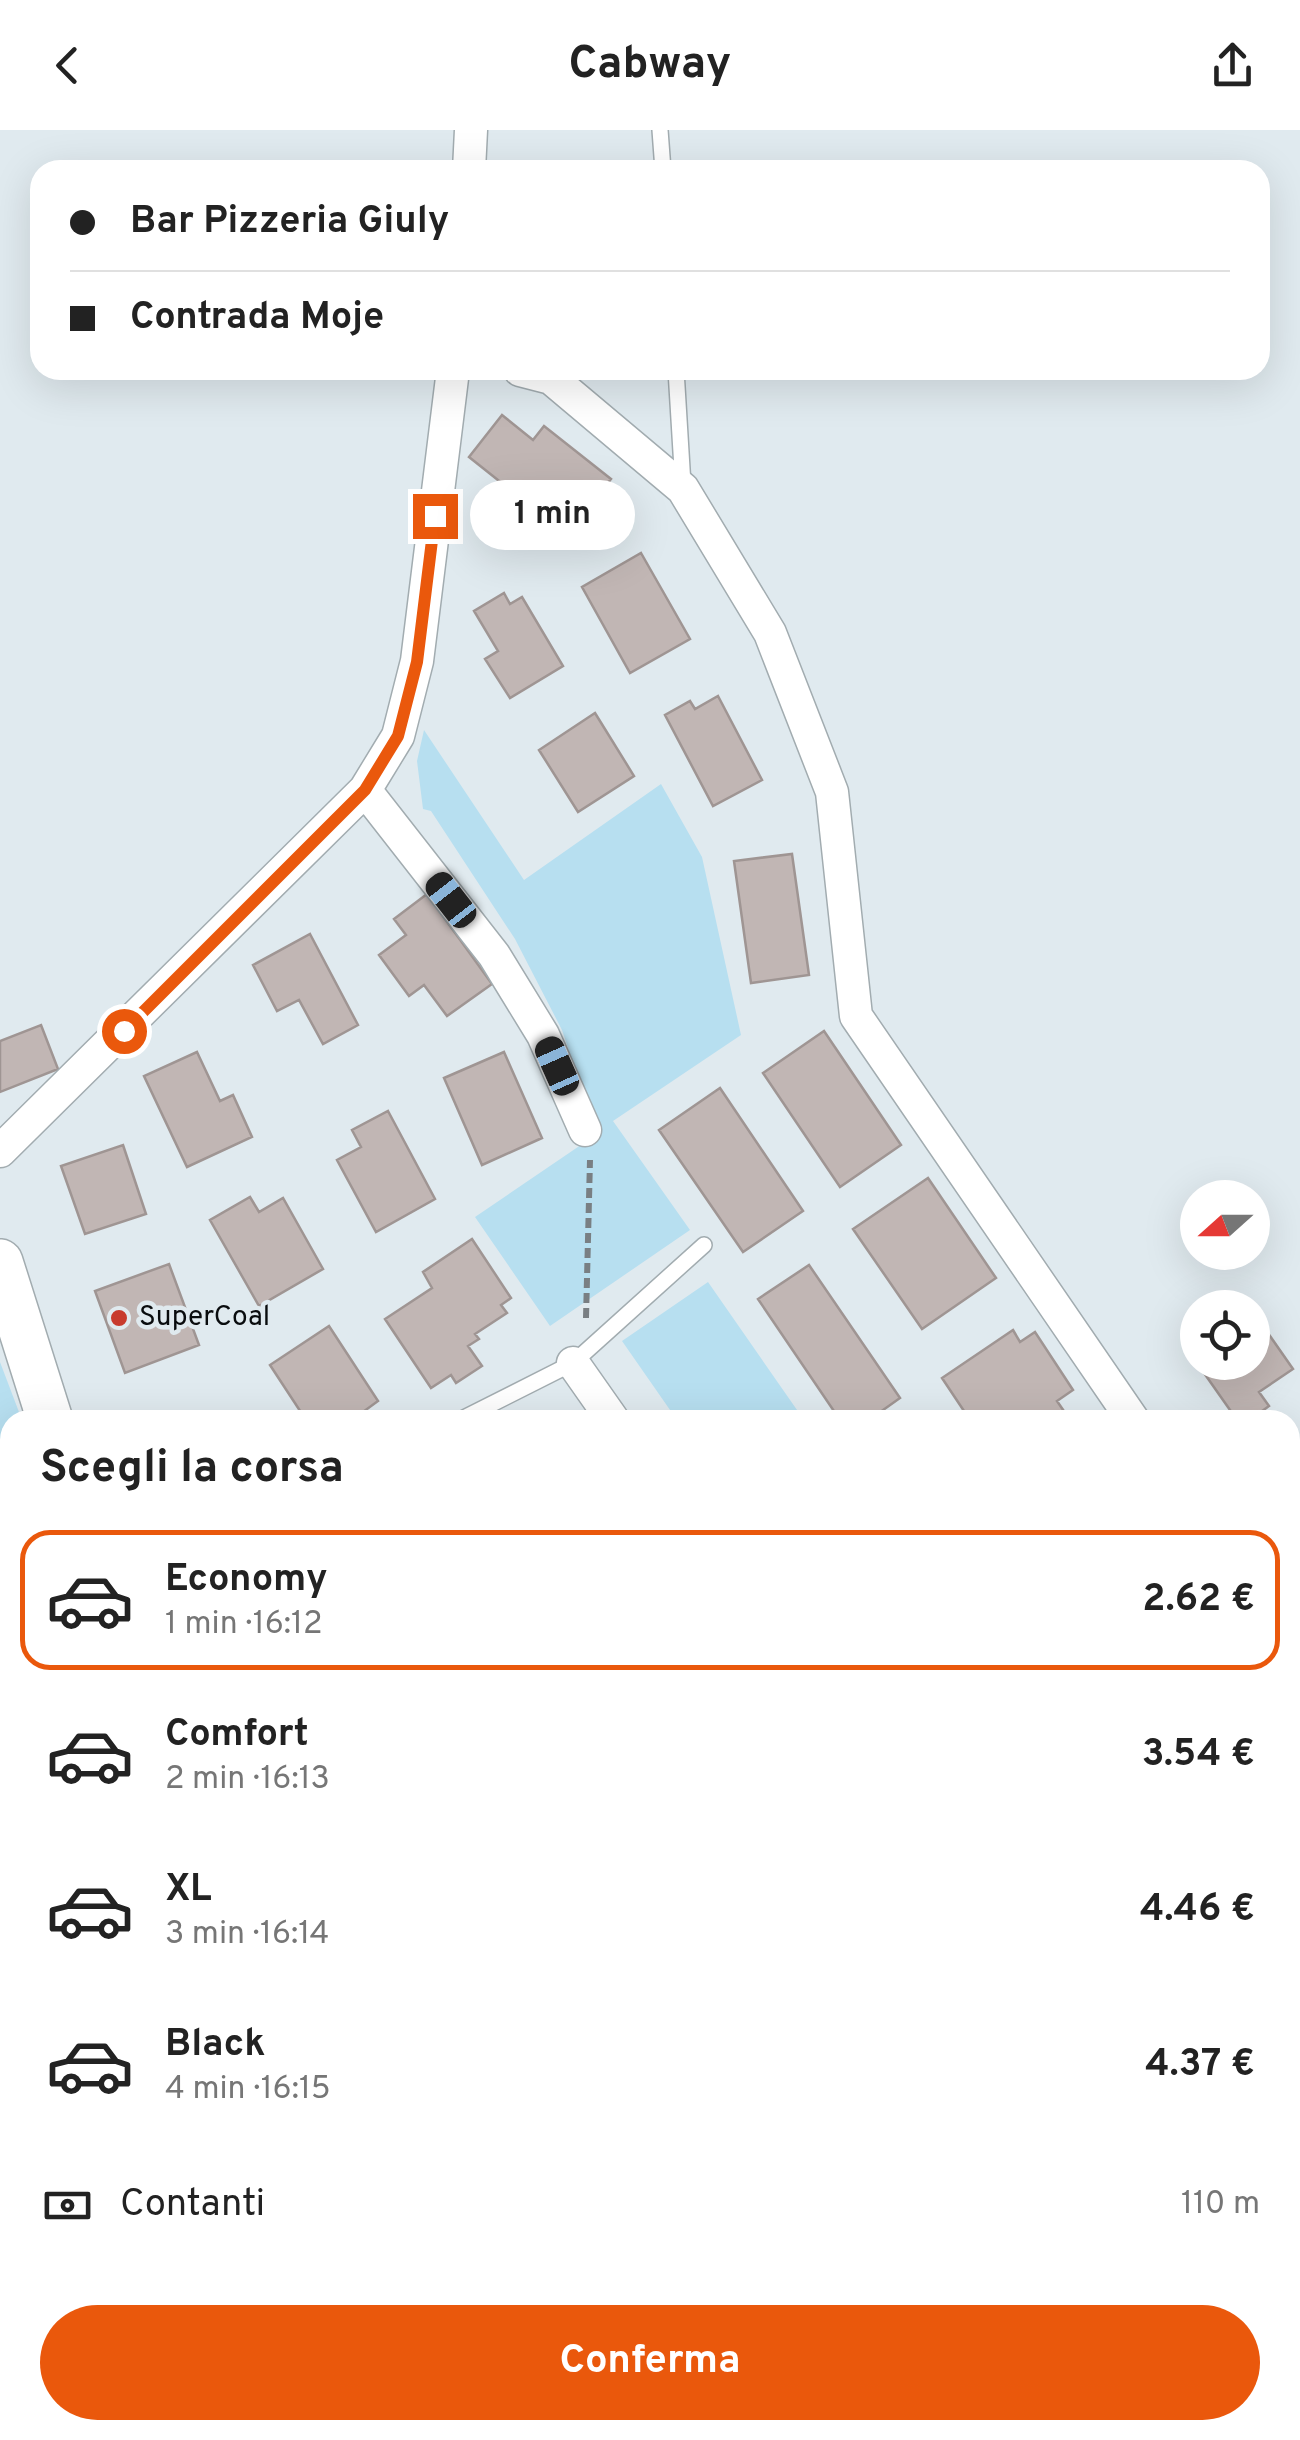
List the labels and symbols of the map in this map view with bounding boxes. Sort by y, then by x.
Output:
callout: 1 min [470,481,635,551]
route end [413,494,458,539]
car [421,867,481,933]
route start [102,1009,147,1054]
car [531,1032,583,1100]
north arrow [1180,1180,1270,1270]
place label: SuperCoal [139,1300,270,1336]
marker: SuperCoal [108,1307,130,1329]

